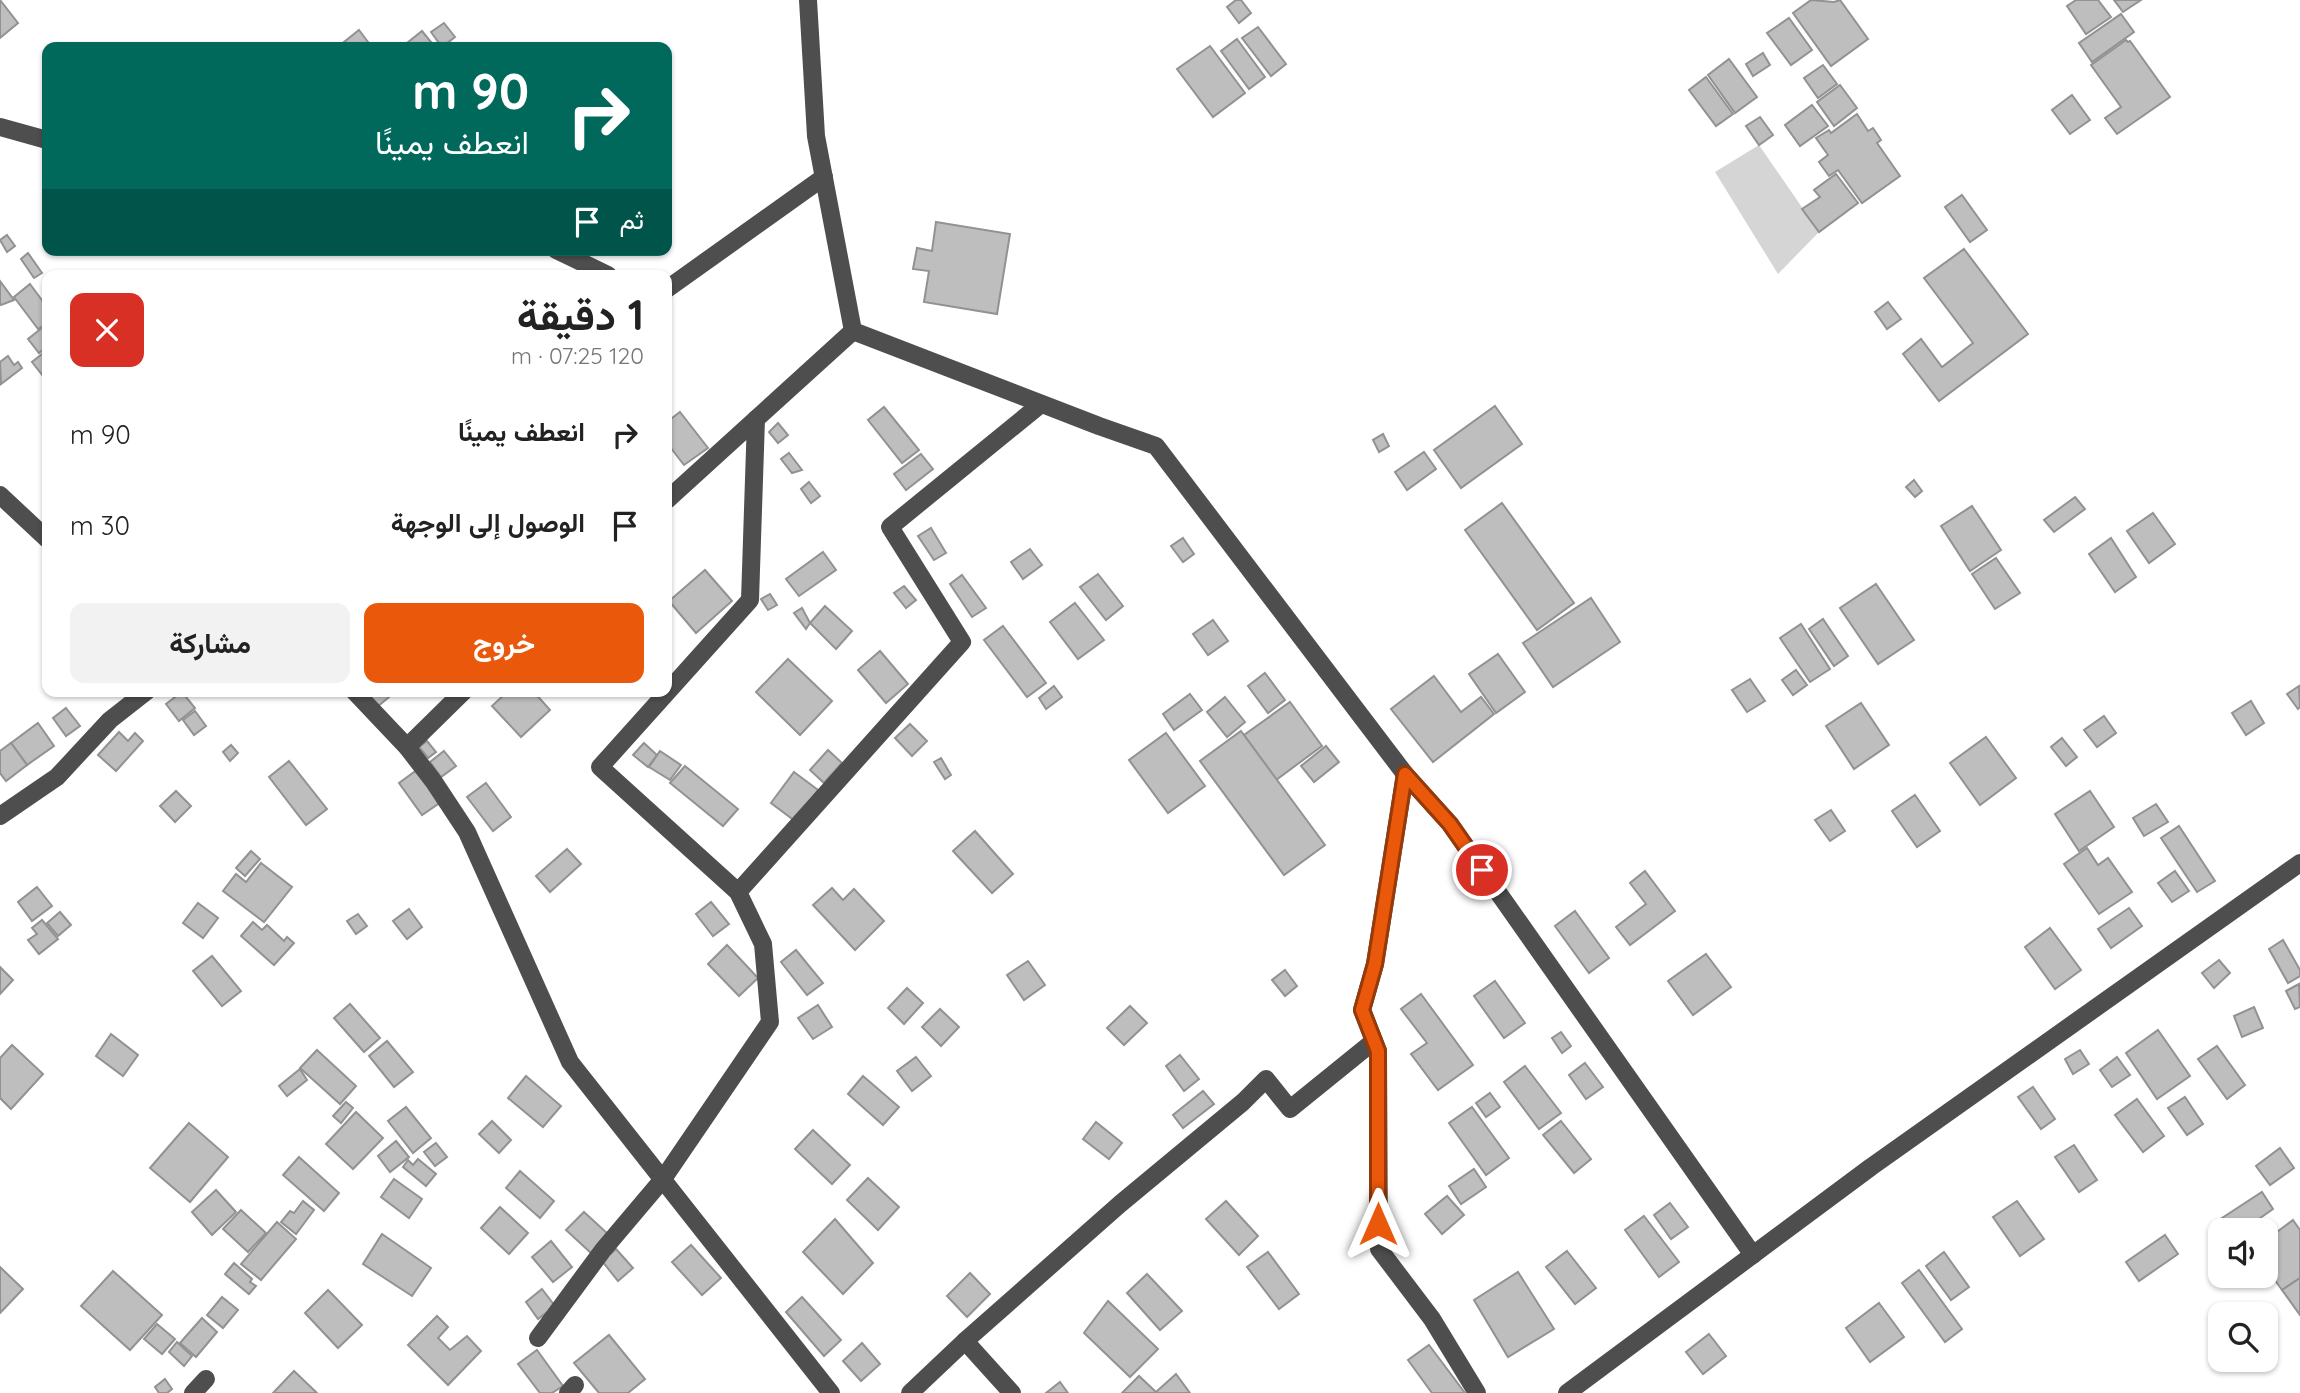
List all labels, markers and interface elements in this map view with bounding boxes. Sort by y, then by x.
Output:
text: 90 m [412,60,529,121]
icon: right [553,70,644,161]
text: انعطف يمينًا [375,122,529,162]
icon: arrive [568,203,606,241]
text: ثم [620,203,644,236]
text: 1 دقيقة [517,288,644,341]
button: close [70,293,144,367]
text: 120 m · 07:25 [511,341,644,370]
text: انعطف يمينًا [458,415,585,448]
icon: right [606,416,644,454]
text: 90 m [70,418,131,451]
text: الوصول إلى الوجهة [391,506,585,539]
icon: arrive [606,507,644,545]
text: 30 m [70,509,130,542]
button: مشاركة [70,603,350,683]
button: خروج [364,603,644,683]
pin [1452,840,1512,900]
icon: arrive [1463,851,1501,889]
position arrow [1341,1187,1415,1261]
map controls [2208,1218,2278,1372]
button: sound [2208,1218,2278,1288]
button: search [2208,1302,2278,1372]

